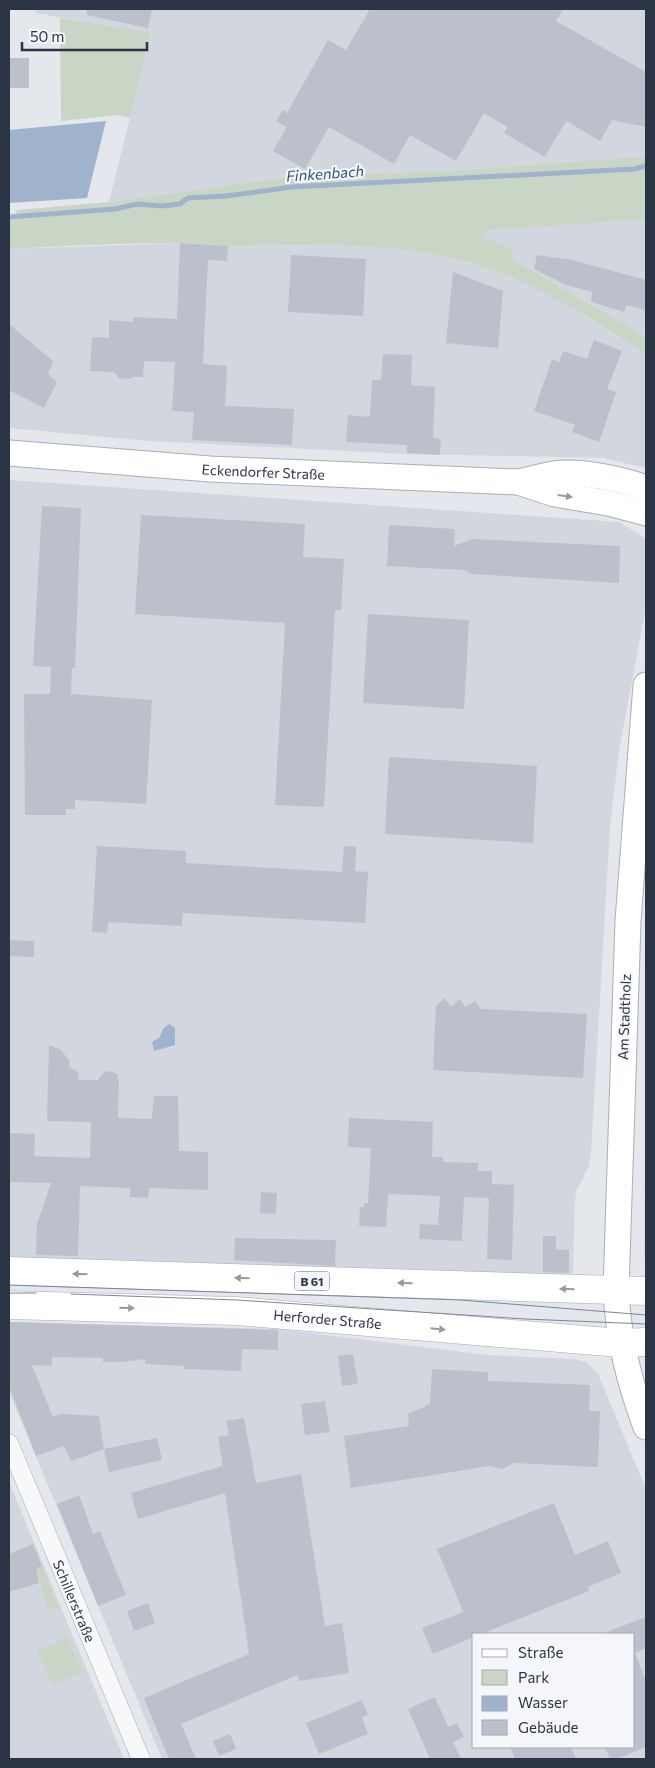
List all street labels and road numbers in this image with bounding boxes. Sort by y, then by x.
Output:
street label: Eckendorfer Straße [201,460,325,482]
street label: Am Stadtholz [614,973,634,1060]
road number: B 61 [294,1272,330,1290]
street label: Herforder Straße [273,1306,382,1332]
street label: Schillerstraße [50,1557,100,1644]

